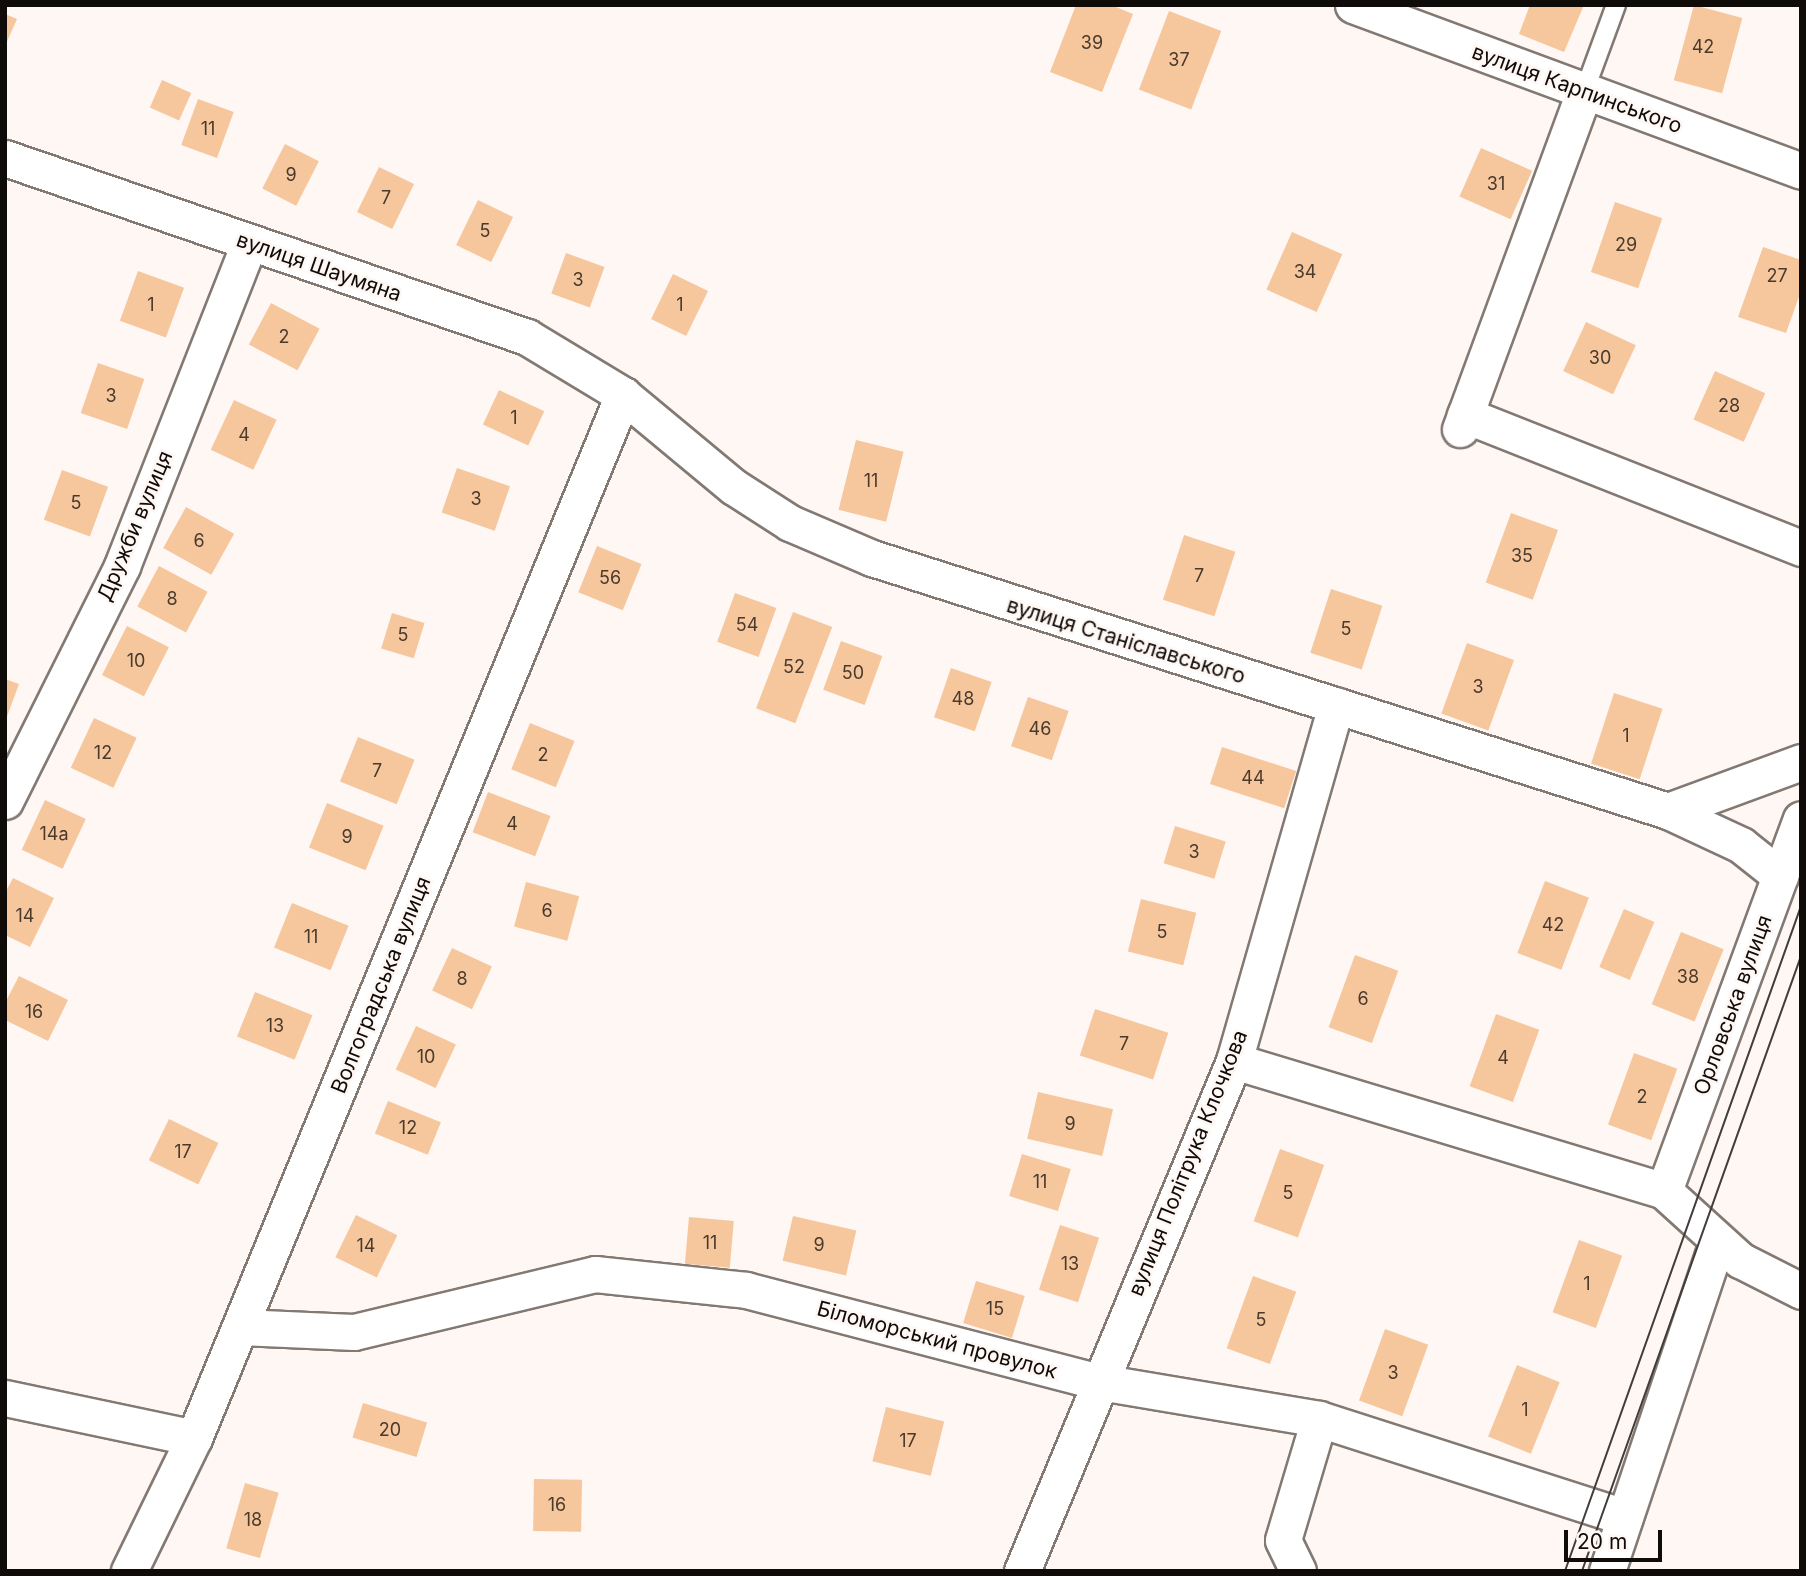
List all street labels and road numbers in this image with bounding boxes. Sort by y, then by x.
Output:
street label: вулиця Карпинського [1468,39,1686,139]
street label: вулиця Шаумяна [233,227,405,307]
street label: Дружби вулиця [92,447,178,605]
street label: вулиця Станіславського [1004,593,1248,689]
street label: Волгоградська вулиця [326,873,436,1097]
street label: Орловська вулиця [1689,912,1777,1098]
street label: вулиця Політрука Клочкова [1123,1026,1253,1300]
street label: Біломорський провулок [814,1296,1060,1384]

